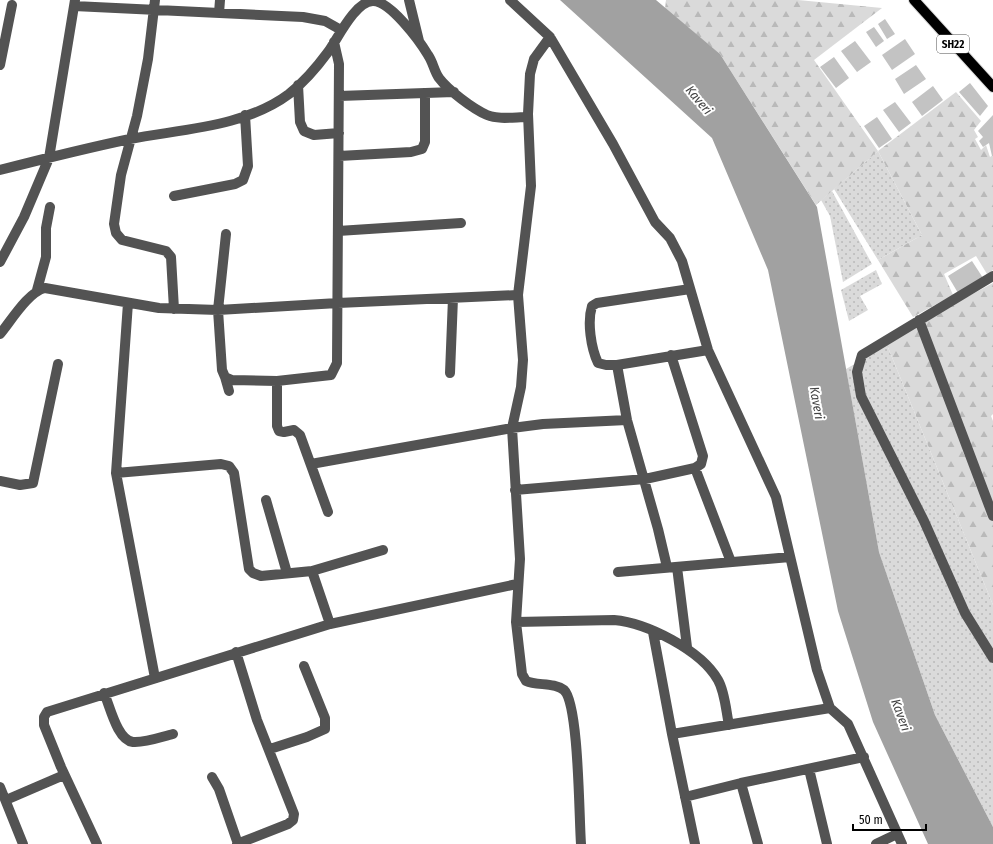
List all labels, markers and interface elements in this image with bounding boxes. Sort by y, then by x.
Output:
road number: SH22 [937,35,969,53]
water label: Kaveri [683,83,716,118]
water label: Kaveri [807,385,827,421]
water label: Kaveri [888,697,914,734]
scale bar [853,806,926,832]
text: 50 m [859,813,883,827]

